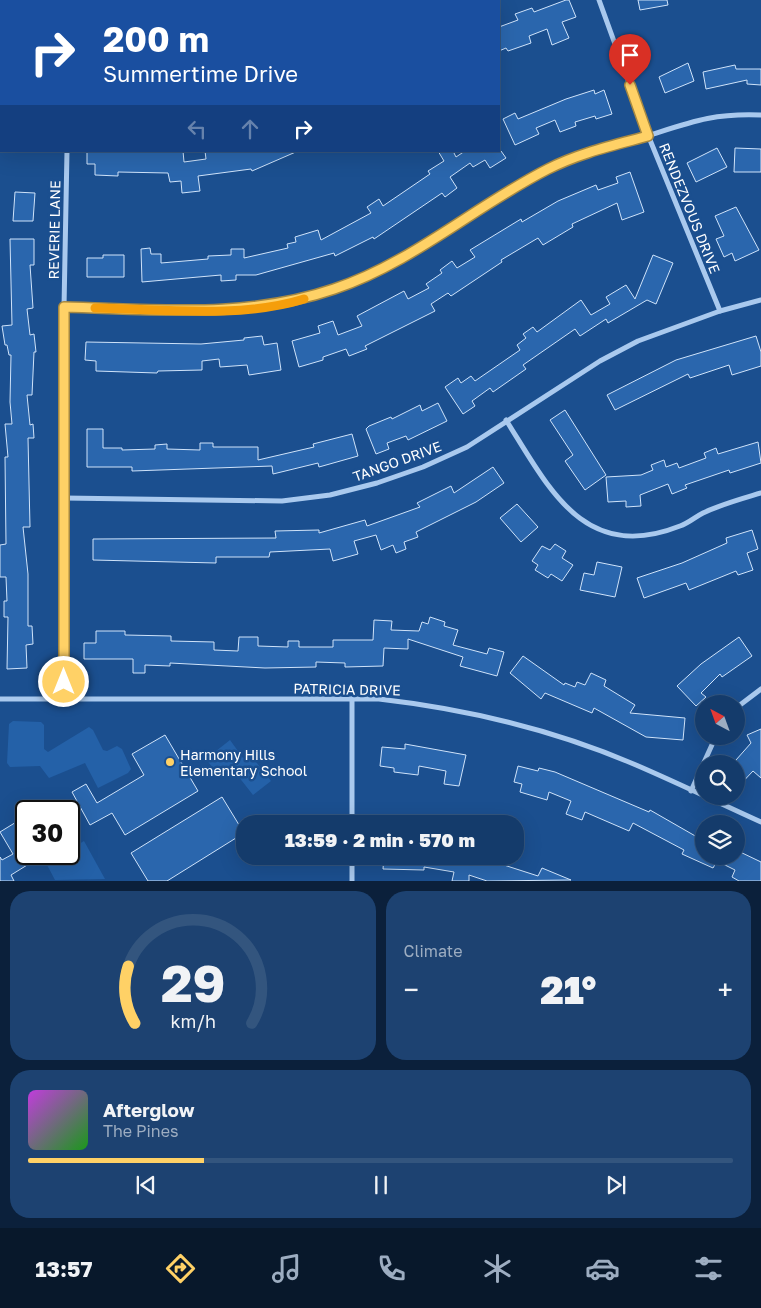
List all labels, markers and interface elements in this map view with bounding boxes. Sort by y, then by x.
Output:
text: 200 m [103,18,209,60]
icon: right [20,20,85,85]
pin [609,34,651,85]
icon: arrive [616,41,644,69]
text: Summertime Drive [103,60,298,87]
icon: left [183,115,211,143]
icon: ahead [236,115,264,143]
icon: right [289,115,317,143]
street label: RENDEZVOUS DRIVE [656,140,724,276]
street label: REVERIE LANE [45,180,63,280]
street label: TANGO DRIVE [350,437,444,485]
position arrow [37,655,89,707]
street label: PATRICIA DRIVE [293,680,401,698]
north arrow [695,695,745,745]
map controls [695,695,745,865]
place label: Harmony Hills Elementary School [180,746,307,779]
button: search [695,755,745,805]
marker: Harmony Hills Elementary School [164,756,176,768]
speed limit sign: 30 [15,800,80,865]
button: layers [695,815,745,865]
text: 13:59 · 2 min · 570 m [285,828,475,851]
text: Climate [404,941,463,961]
text: 29 [160,951,225,1013]
text: 21° [540,967,596,1012]
text: − [404,973,419,1006]
text: + [718,973,733,1006]
text: km/h [170,1010,215,1032]
text: Afterglow [103,1098,194,1121]
text: The Pines [103,1121,178,1141]
icon: previous [132,1171,160,1199]
icon: pause [367,1171,395,1199]
icon: next [602,1171,630,1199]
icon: directions [163,1251,198,1286]
icon: music [269,1251,304,1286]
icon: phone [374,1251,409,1286]
icon: climate [480,1251,515,1286]
icon: car [585,1251,620,1286]
icon: filters [691,1251,726,1286]
text: 13:57 [35,1255,92,1282]

